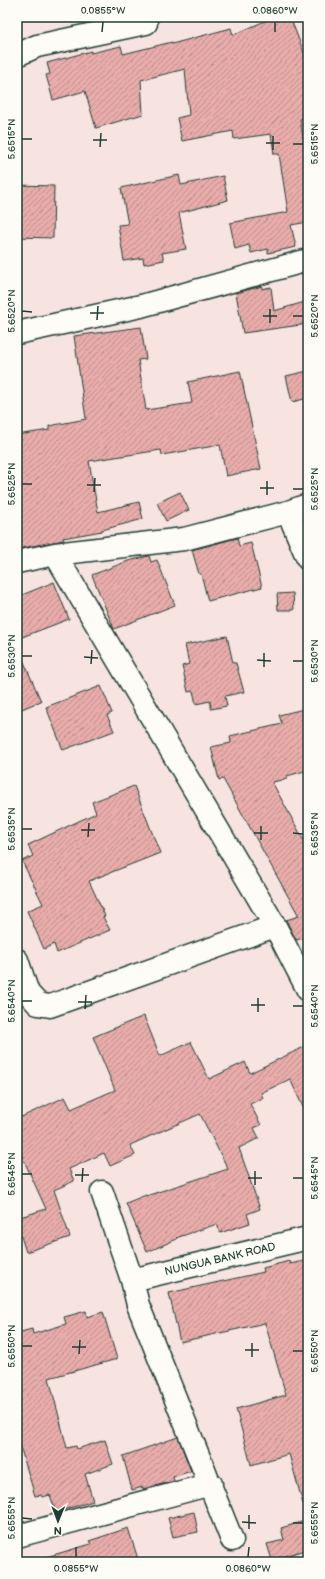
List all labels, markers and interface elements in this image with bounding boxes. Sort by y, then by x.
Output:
text: 0.0855°W [81,5,125,17]
text: 0.0860°W [252,5,298,17]
text: 5.6515°N [6,118,18,160]
text: 5.6515°N [309,123,321,165]
text: 5.6520°N [6,289,18,333]
text: 5.6520°N [309,294,321,338]
text: 5.6525°N [6,462,18,506]
text: 5.6525°N [309,467,321,511]
text: 5.6530°N [6,634,18,678]
text: 5.6530°N [309,639,321,683]
text: 5.6535°N [6,807,18,851]
text: 5.6535°N [309,812,321,856]
text: 5.6540°N [6,979,18,1023]
text: 5.6540°N [309,984,321,1028]
text: 5.6545°N [6,1152,18,1196]
text: 5.6545°N [309,1156,321,1200]
street label: NUNGUA BANK ROAD [163,1240,277,1278]
text: 5.6550°N [6,1324,18,1368]
text: 5.6550°N [309,1329,321,1373]
text: 5.6555°N [6,1497,18,1539]
north arrow [38,1501,78,1541]
text: 5.6555°N [309,1502,321,1544]
text: N [54,1524,62,1537]
text: 0.0855°W [54,1563,98,1575]
text: 0.0860°W [225,1563,271,1575]

